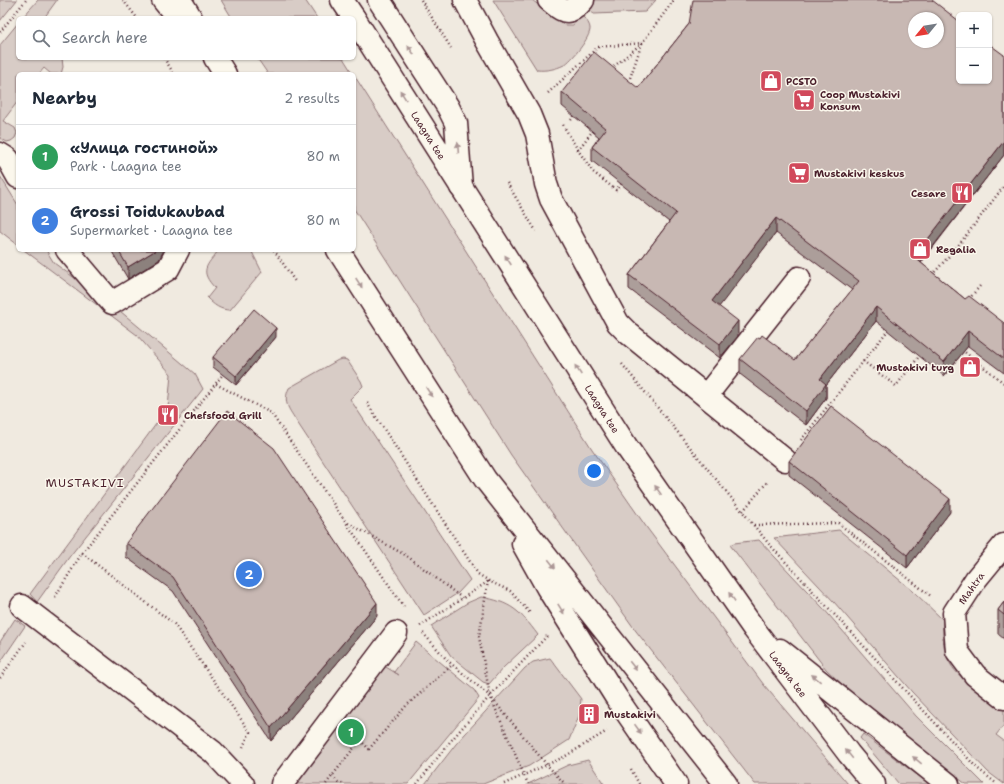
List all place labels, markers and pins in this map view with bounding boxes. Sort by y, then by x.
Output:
shop icon: PCSTO [758,68,784,94]
place label: PCSTO [786,75,817,88]
supermarket icon: Coop Mustakivi Konsum [791,87,817,113]
place label: Coop Mustakivi Konsum [820,88,900,113]
supermarket icon: Mustakivi keskus [786,160,812,186]
place label: Mustakivi keskus [814,167,905,180]
restaurant icon: Cesare [949,180,975,206]
place label: Cesare [911,187,946,200]
shop icon: Regalia [907,236,933,262]
place label: Regalia [936,243,976,256]
shop icon: Mustakivi turg [957,354,983,380]
place label: Mustakivi turg [876,361,955,374]
restaurant icon: Chefsfood Grill [155,402,181,428]
place label: Chefsfood Grill [184,409,262,422]
pin: 2 [236,559,262,589]
building icon: Mustakivi [576,701,602,727]
place label: Mustakivi [604,708,656,721]
pin: 1 [338,717,364,747]

